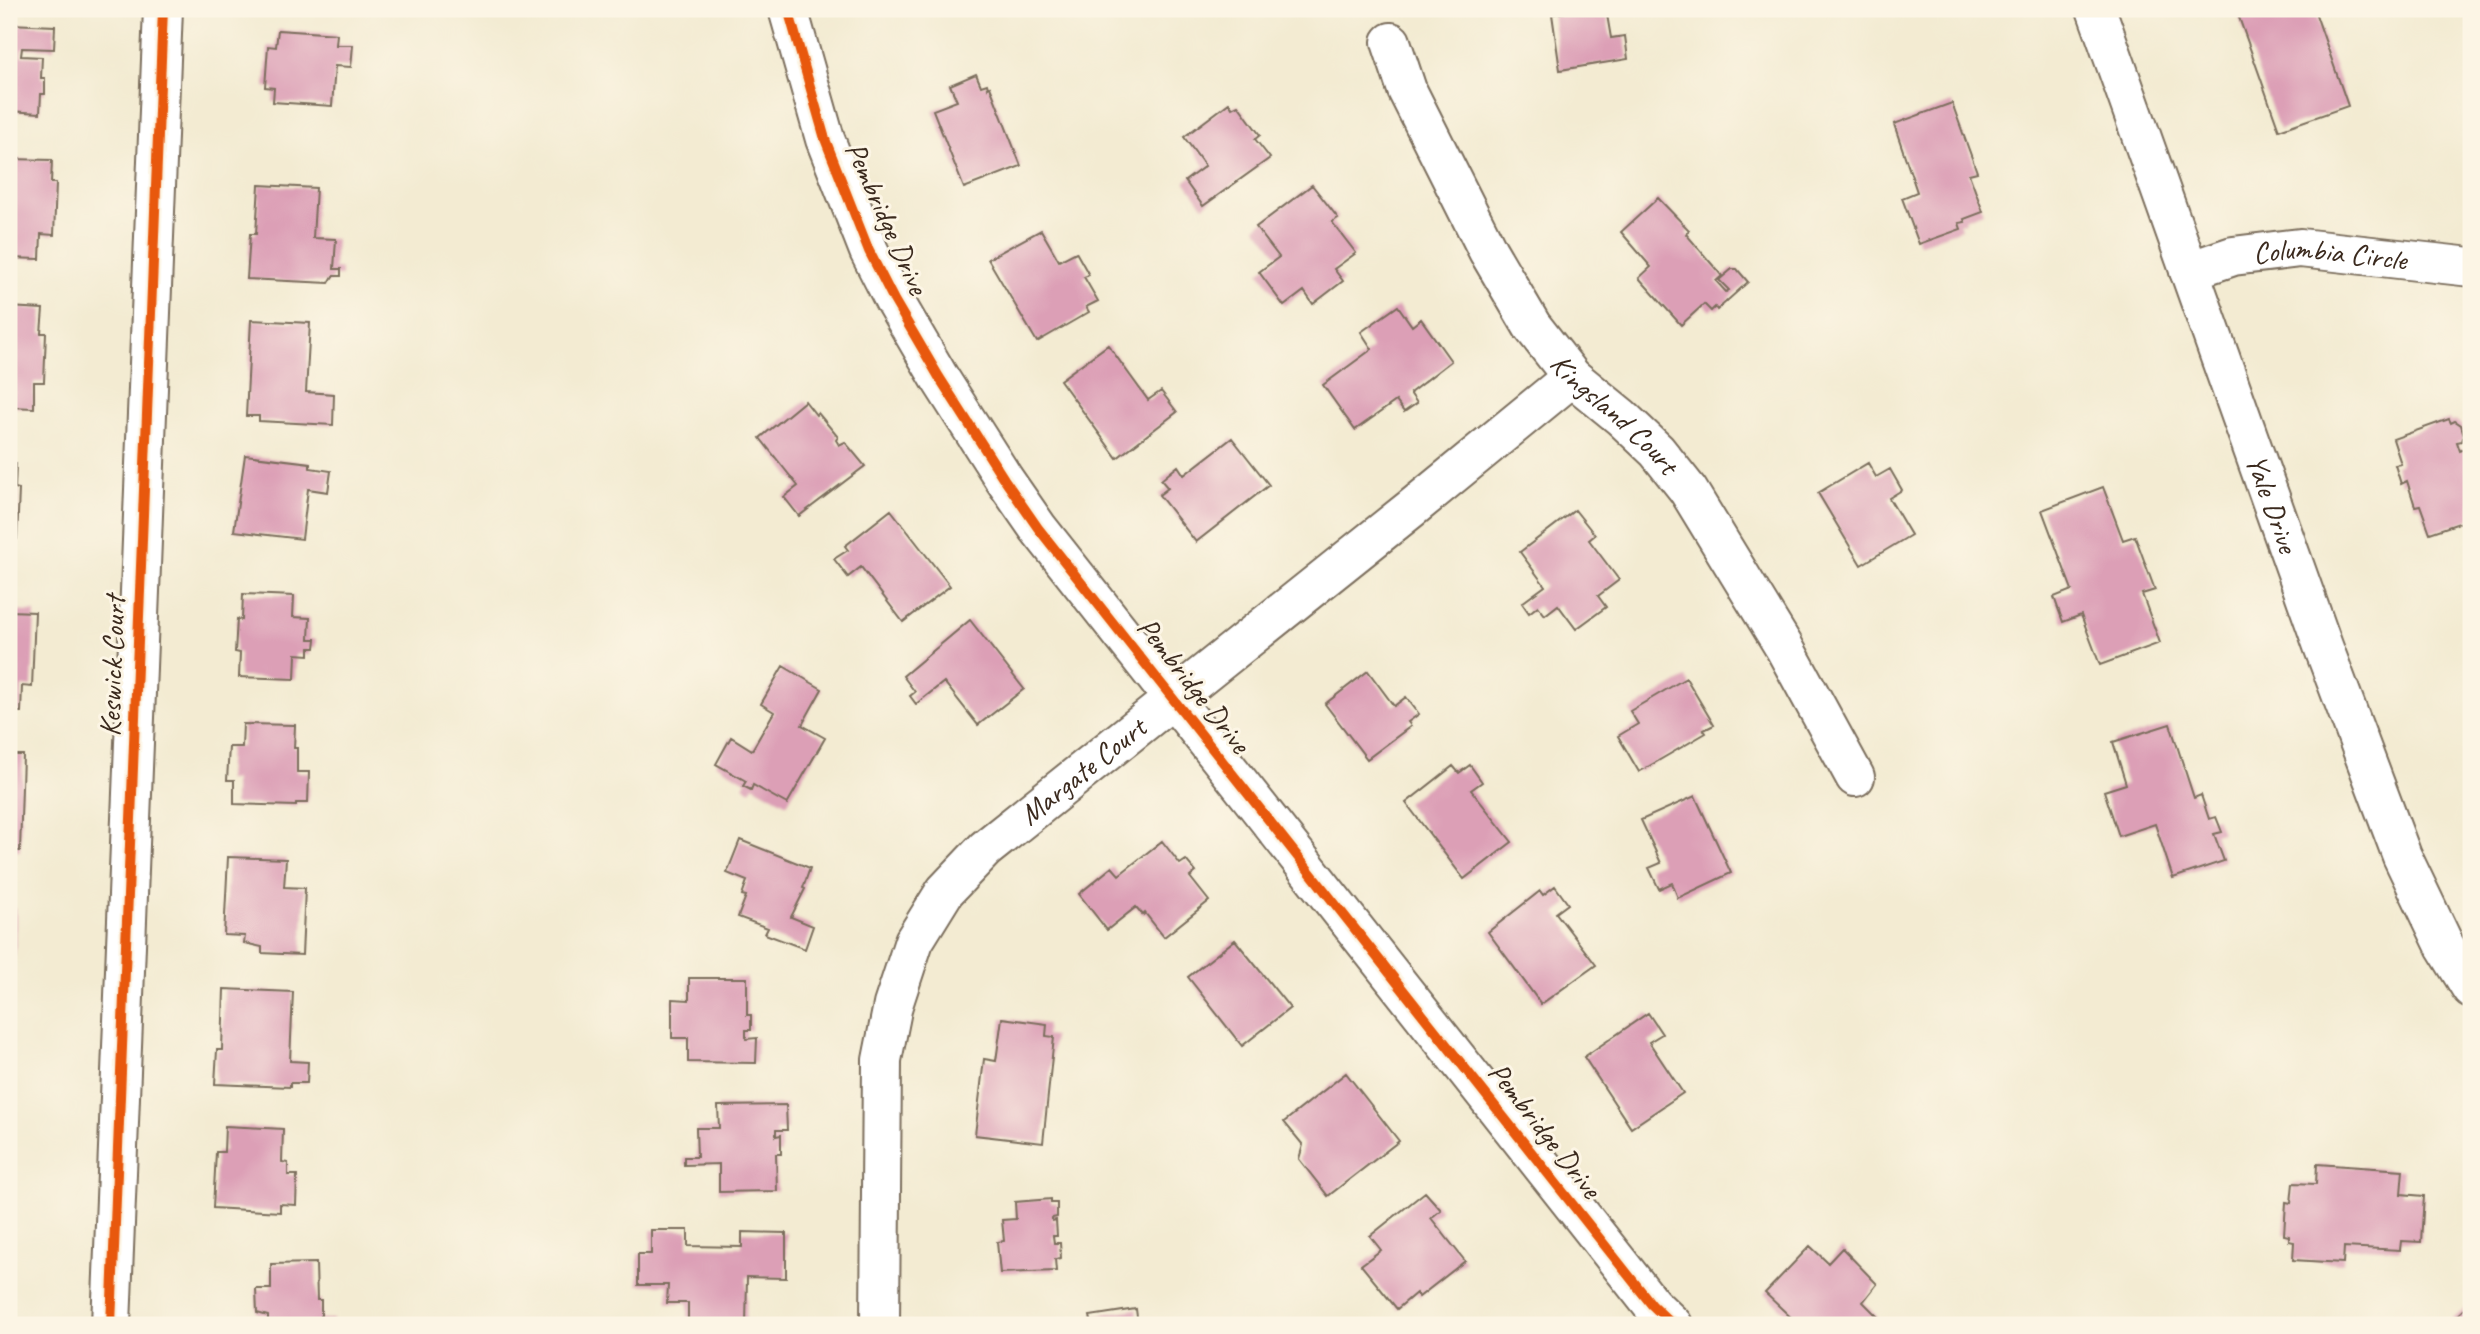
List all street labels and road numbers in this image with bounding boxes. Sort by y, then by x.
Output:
street label: Pembridge Drive [837,136,938,302]
street label: Columbia Circle [2251,228,2411,279]
street label: Kingsland Court [1542,346,1689,484]
street label: Yale Drive [2237,449,2308,560]
street label: Keswick Court [91,591,134,737]
street label: Pembridge Drive [1129,609,1260,762]
street label: Margate Court [1011,707,1156,833]
street label: Pembridge Drive [1480,1054,1611,1207]

